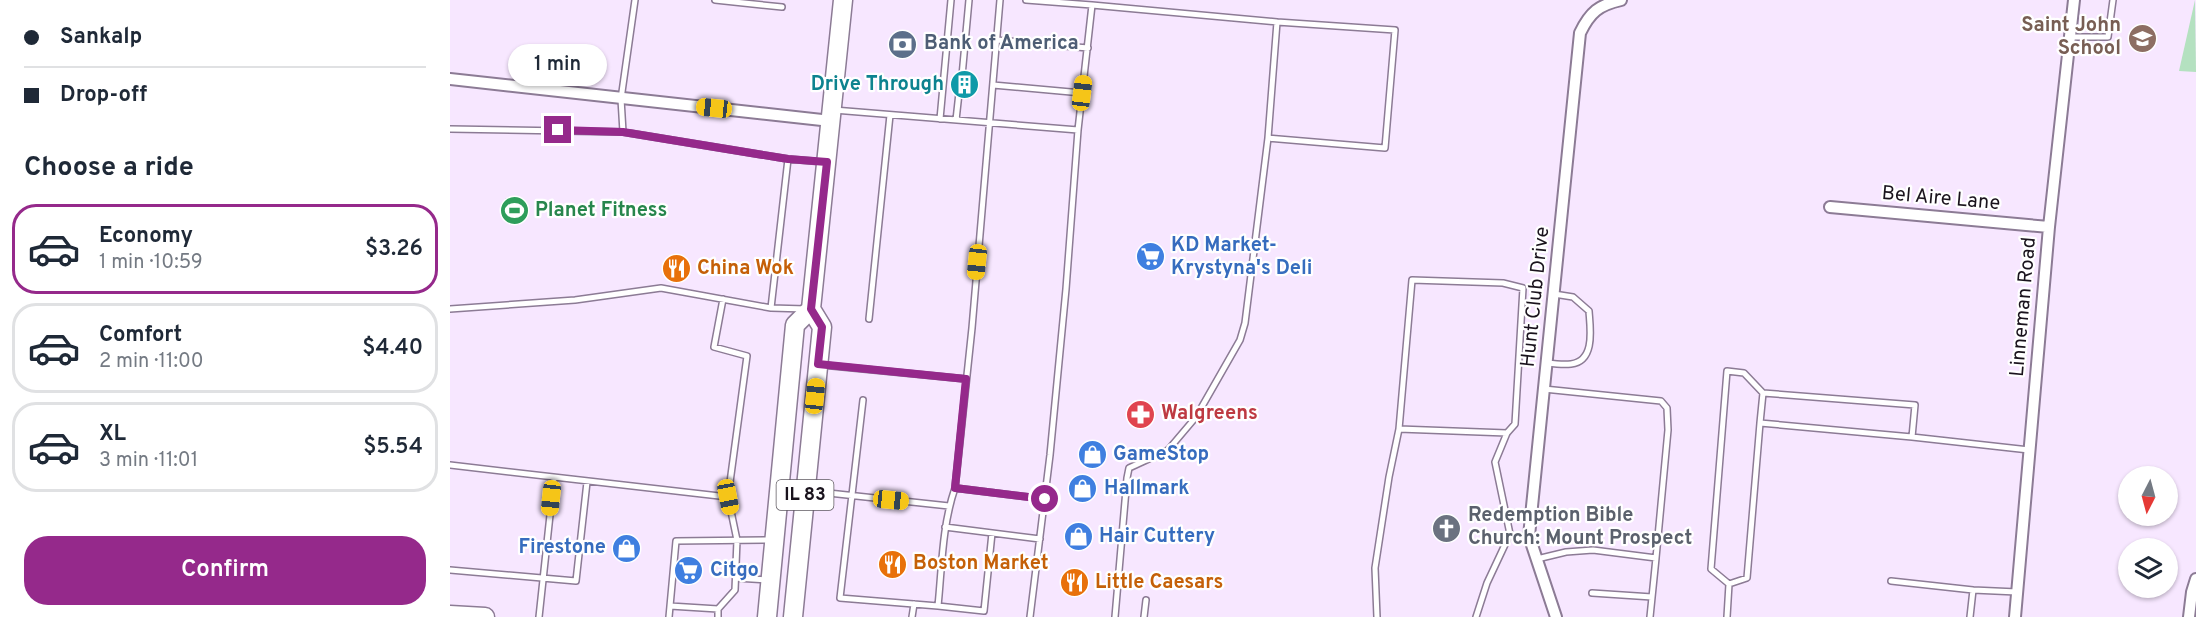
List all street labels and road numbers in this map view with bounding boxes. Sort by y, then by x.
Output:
street label: Bel Aire Lane [1881,181,2001,217]
street label: Hunt Club Drive [1516,225,1556,369]
street label: Linneman Road [2005,236,2043,378]
road number: IL 83 [776,480,834,510]

